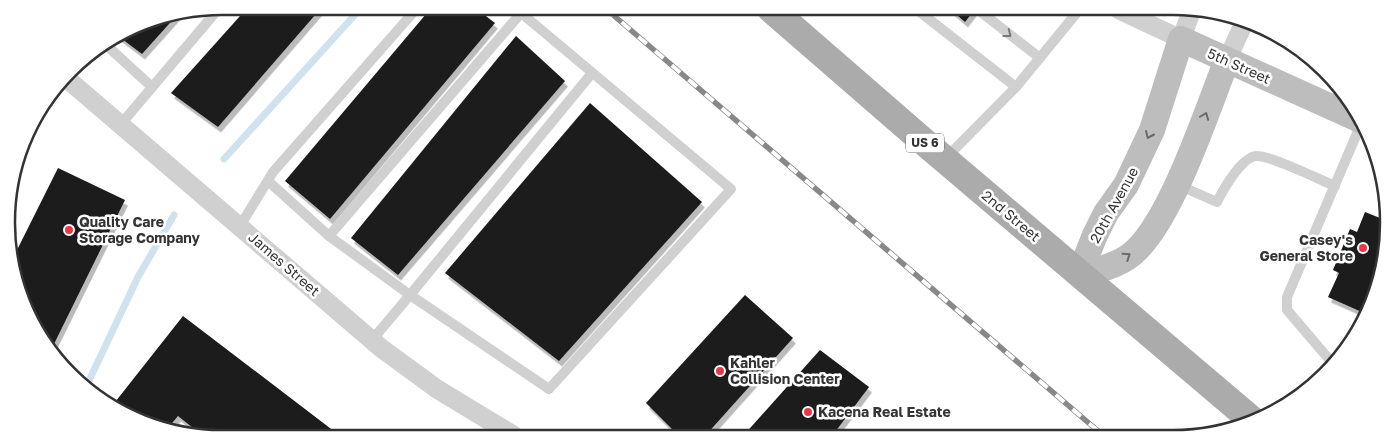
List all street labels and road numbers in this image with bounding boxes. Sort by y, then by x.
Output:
street label: 5th Street [1205,44,1273,87]
road number: US 6 [906,134,944,152]
street label: 20th Avenue [1086,164,1141,246]
street label: 2nd Street [979,187,1044,245]
street label: James Street [245,228,323,299]

